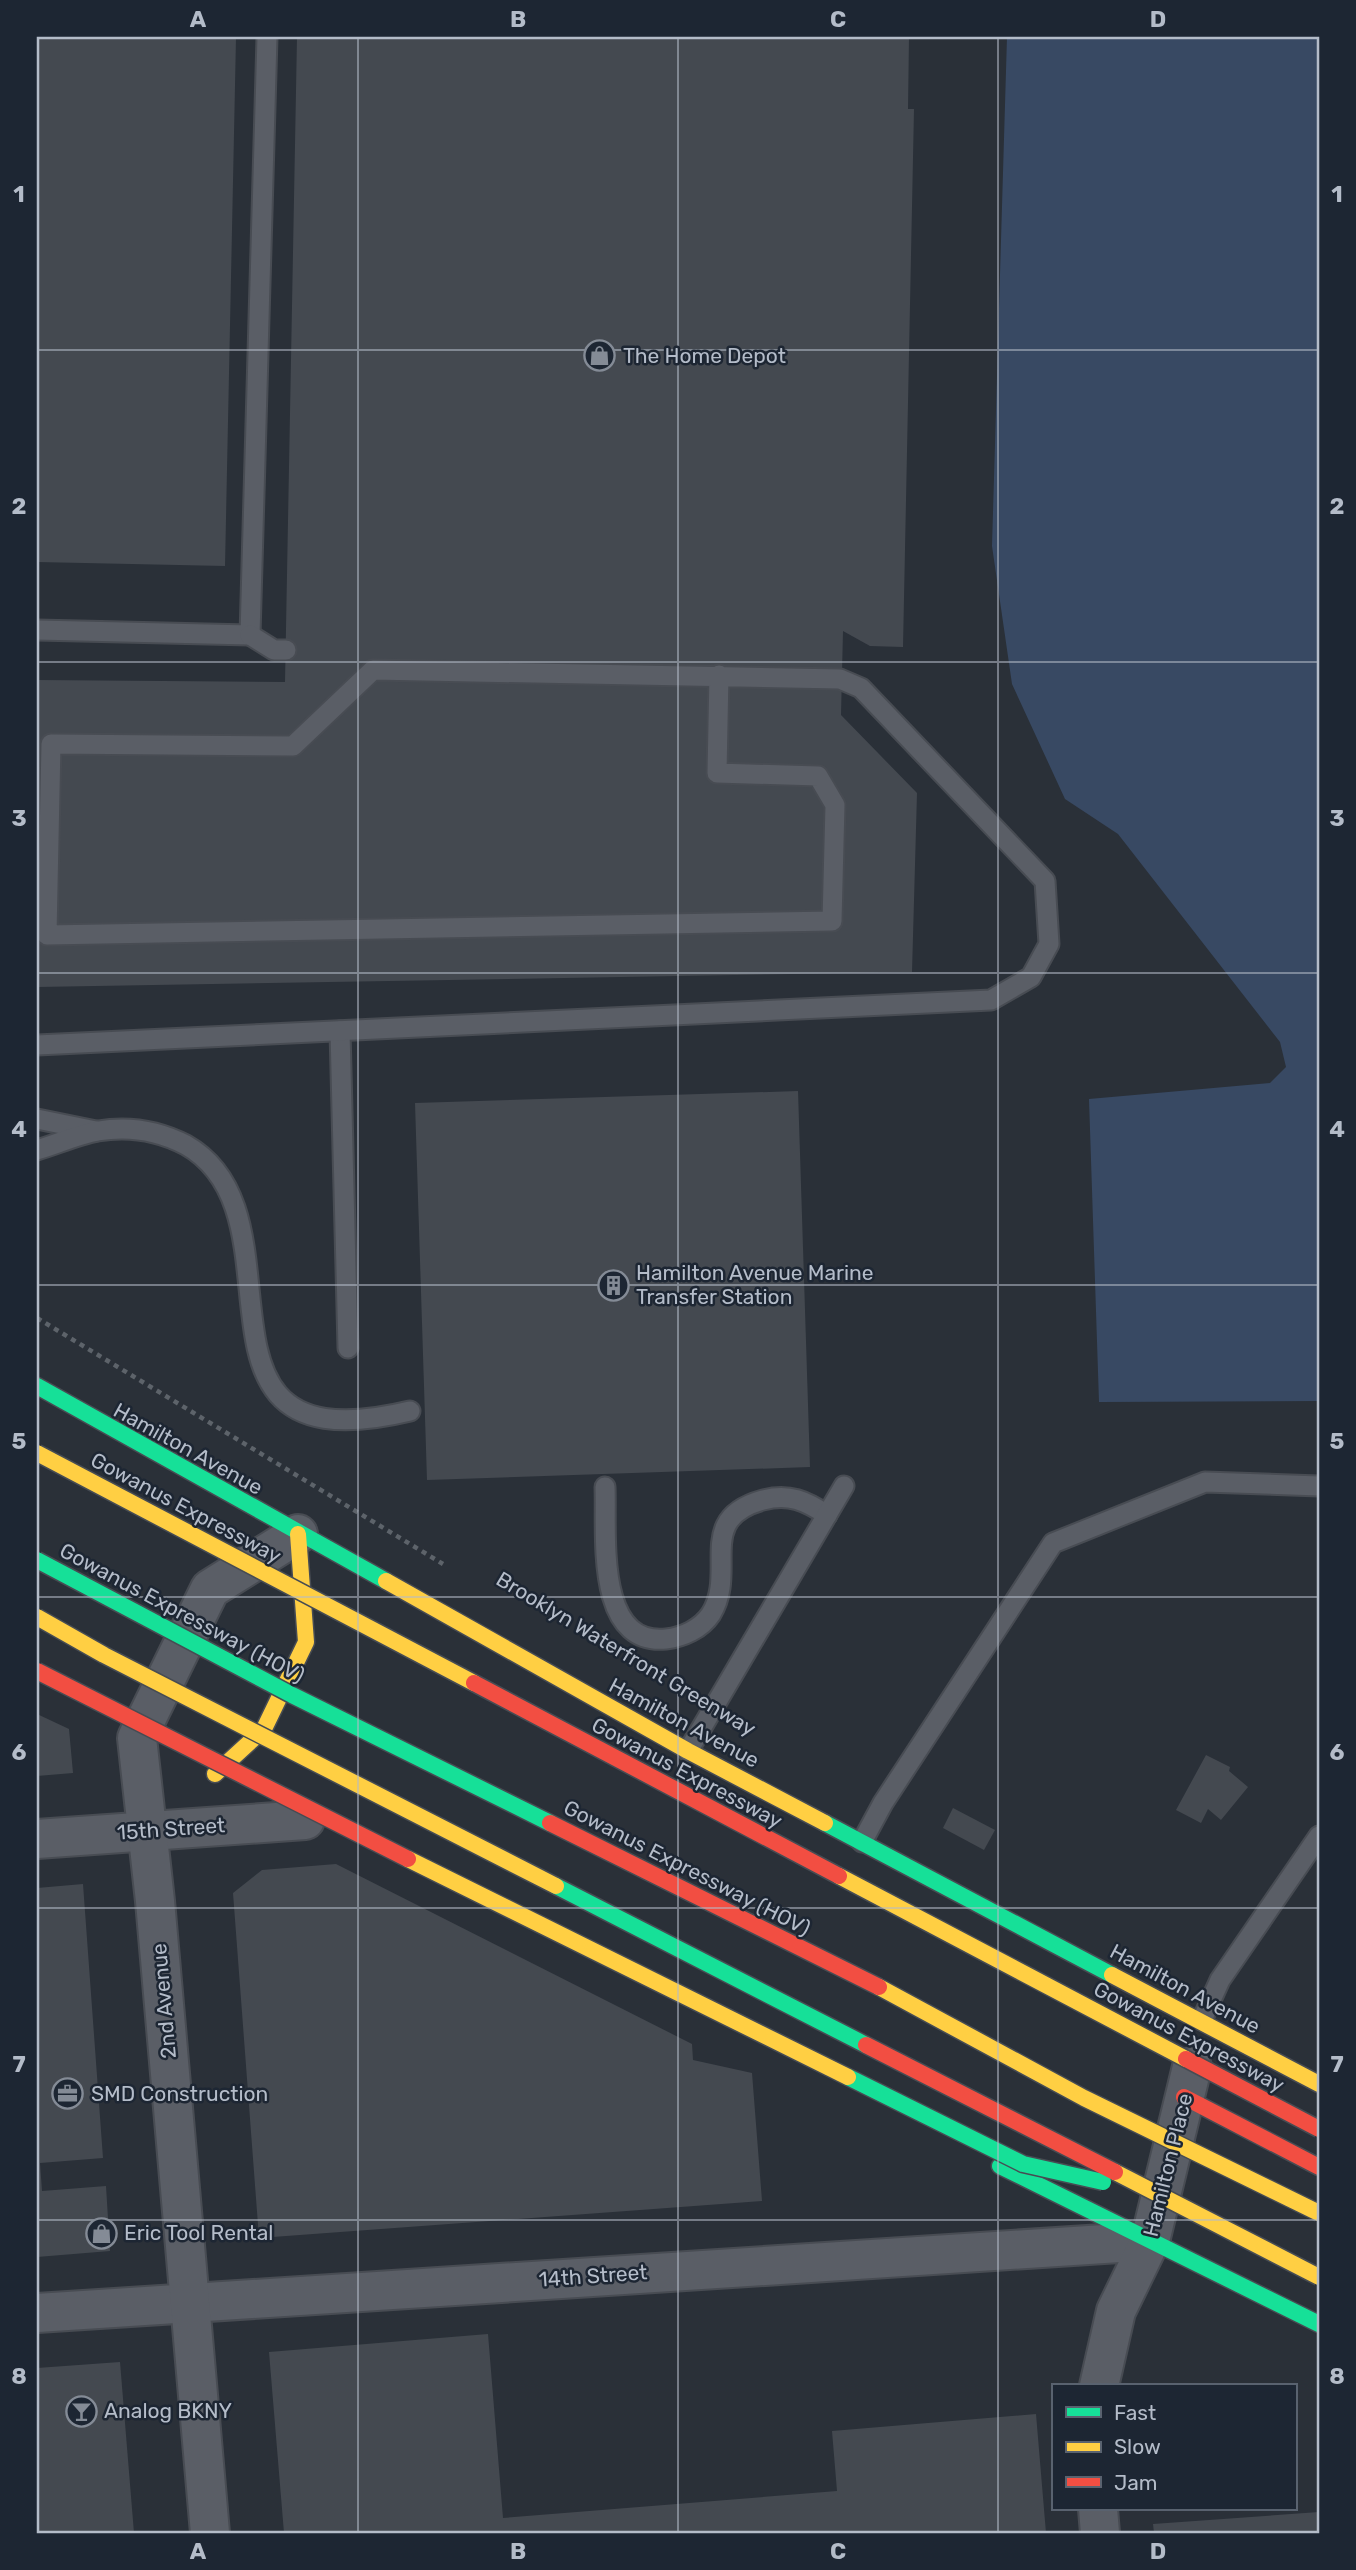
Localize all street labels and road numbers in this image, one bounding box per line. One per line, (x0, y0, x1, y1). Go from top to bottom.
street label: Hamilton Avenue (109, 1397, 267, 1500)
street label: Gowanus Expressway (87, 1447, 286, 1569)
street label: Gowanus Expressway (HOV) (56, 1537, 309, 1688)
street label: Brooklyn Waterfront Greenway (492, 1566, 761, 1741)
street label: Hamilton Avenue (605, 1672, 764, 1773)
street label: Gowanus Expressway (588, 1712, 787, 1834)
street label: Gowanus Expressway (HOV) (560, 1794, 815, 1941)
street label: 15th Street (116, 1812, 226, 1845)
street label: Hamilton Avenue (1106, 1938, 1265, 2039)
street label: 2nd Avenue (146, 1942, 181, 2060)
street label: Gowanus Expressway (1090, 1976, 1289, 2098)
street label: Hamilton Place (1138, 2090, 1197, 2239)
street label: 14th Street (538, 2259, 648, 2292)

